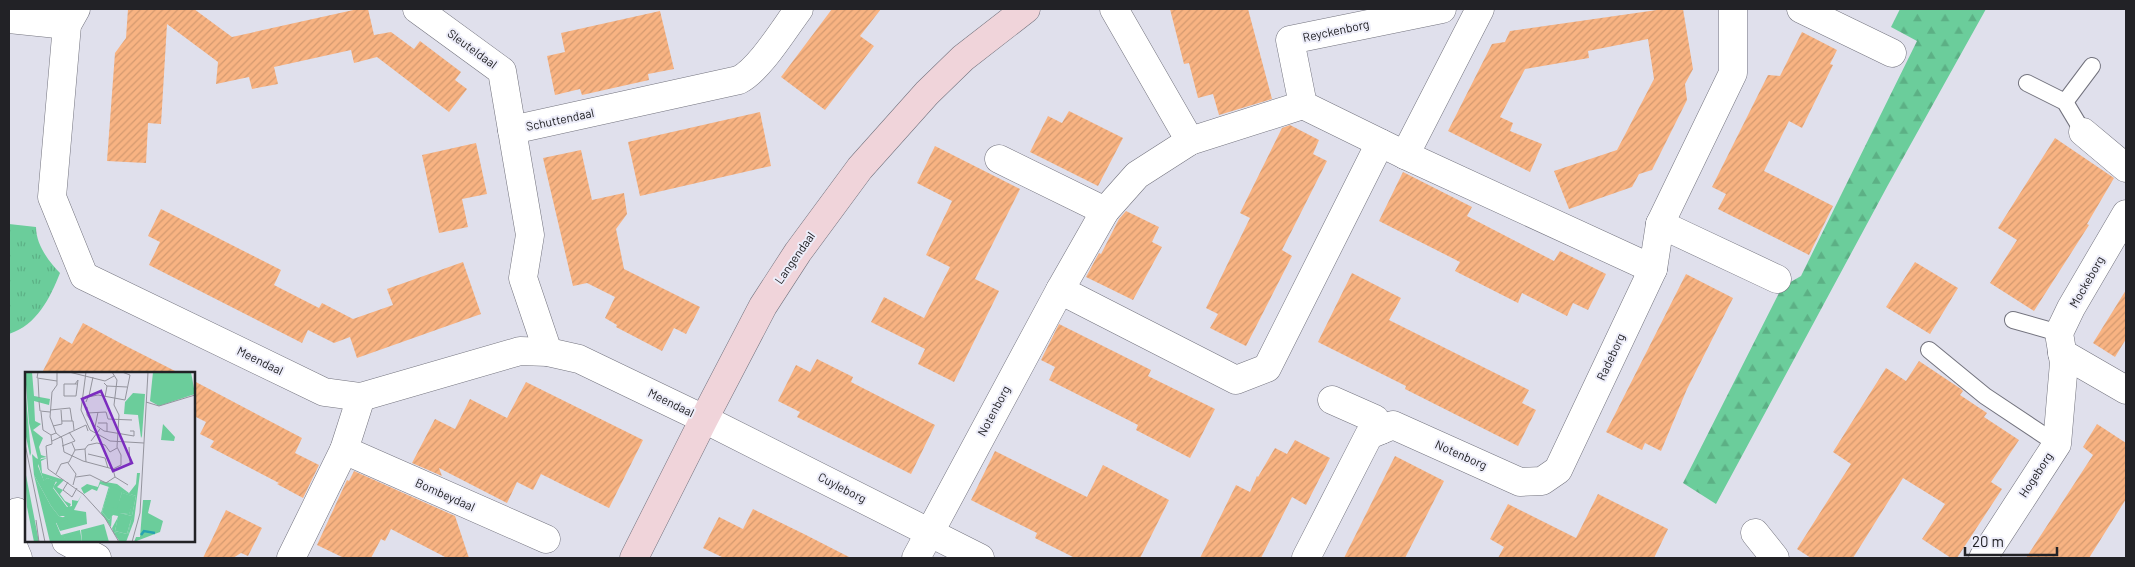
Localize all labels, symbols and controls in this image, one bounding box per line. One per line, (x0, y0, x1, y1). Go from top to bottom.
street label: Reyckenborg (1301, 16, 1370, 44)
street label: Sleuteldaal (445, 26, 500, 71)
street label: Schuttendaal (525, 105, 595, 133)
street label: Langendaal (771, 229, 817, 286)
street label: Mockeborg (2066, 253, 2106, 310)
street label: Radeborg (1593, 331, 1627, 382)
street label: Meendaal (235, 343, 286, 377)
inset map (25, 372, 195, 542)
street label: Notenborg (974, 383, 1012, 438)
street label: Meendaal (646, 385, 697, 419)
street label: Notenborg (1433, 436, 1490, 472)
street label: Hogeborg (2015, 449, 2055, 500)
street label: Cuyleborg (816, 469, 869, 505)
street label: Bombeydaal (414, 475, 477, 513)
scale bar (1965, 524, 2058, 556)
text: 20 m (1972, 532, 2004, 550)

